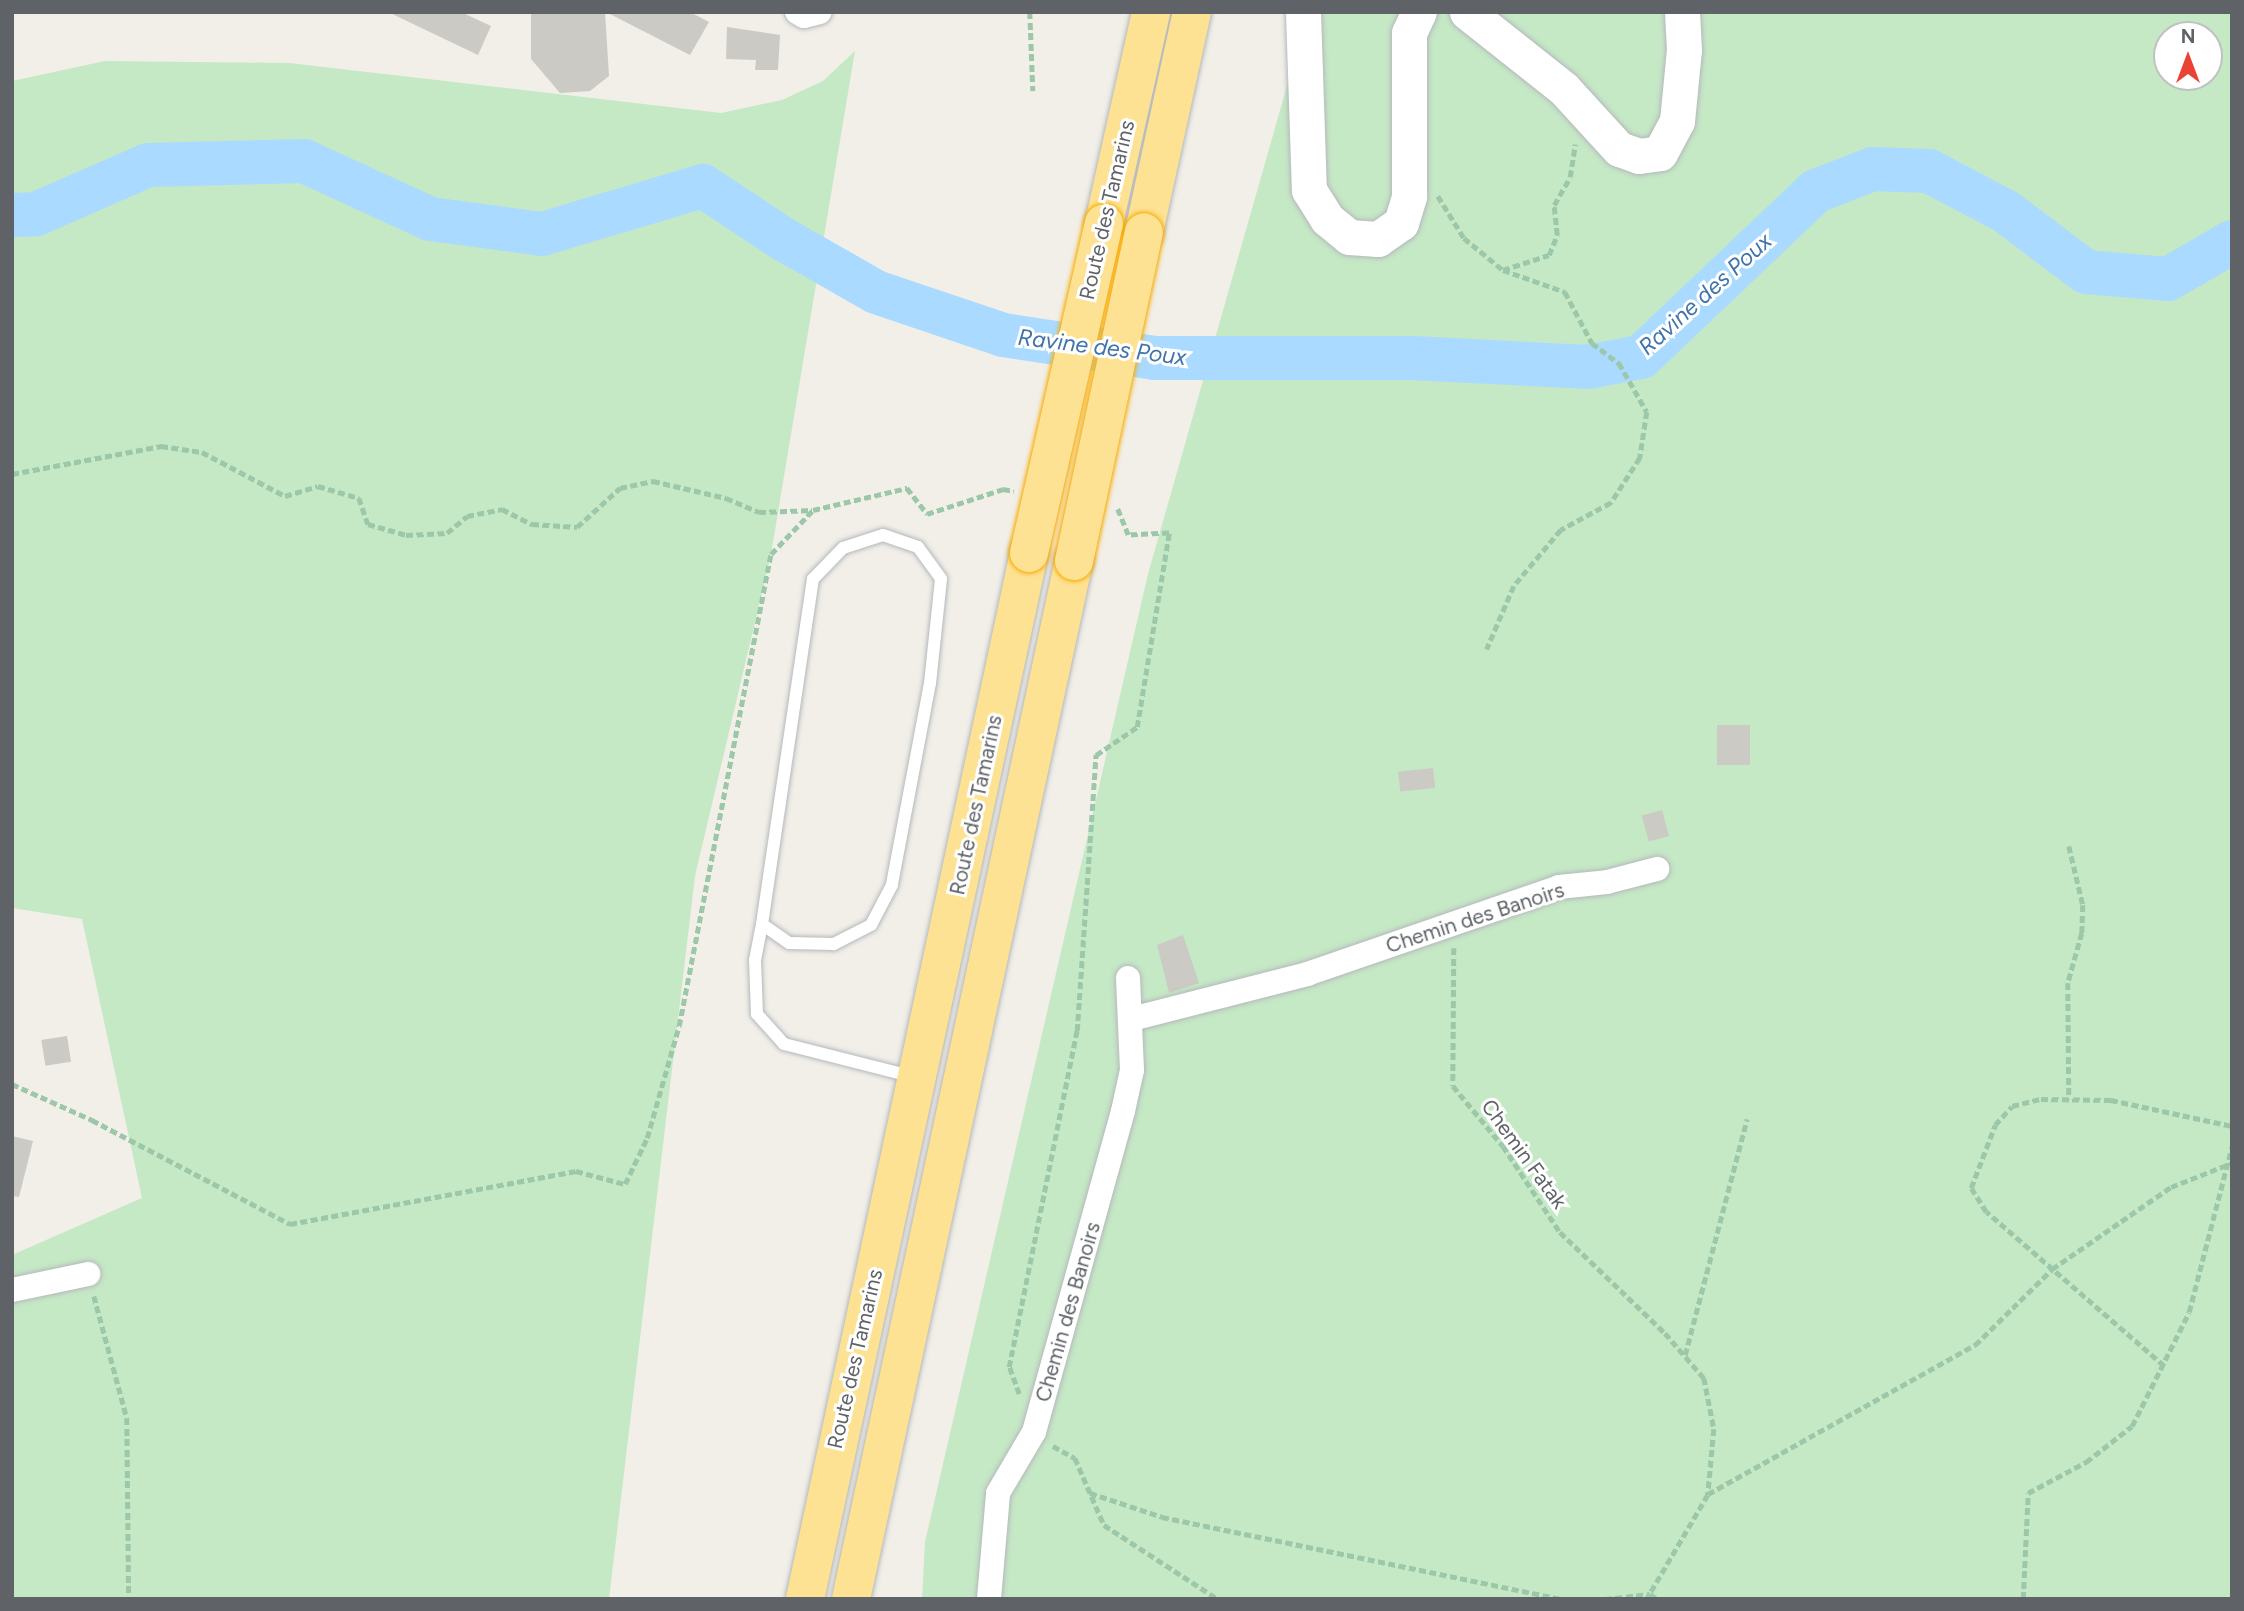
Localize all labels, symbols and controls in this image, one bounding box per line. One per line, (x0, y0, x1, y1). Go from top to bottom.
north arrow (2153, 21, 2223, 91)
text: N (2181, 25, 2195, 48)
street label: Route des Tamarins (1074, 118, 1140, 302)
water label: Ravine des Poux (1633, 227, 1777, 361)
water label: Ravine des Poux (1016, 323, 1188, 371)
street label: Route des Tamarins (945, 713, 1007, 897)
street label: Chemin des Banoirs (1383, 877, 1567, 959)
street label: Chemin Fatak (1476, 1095, 1572, 1213)
street label: Chemin des Banoirs (1030, 1219, 1106, 1405)
street label: Route des Tamarins (822, 1267, 888, 1451)

